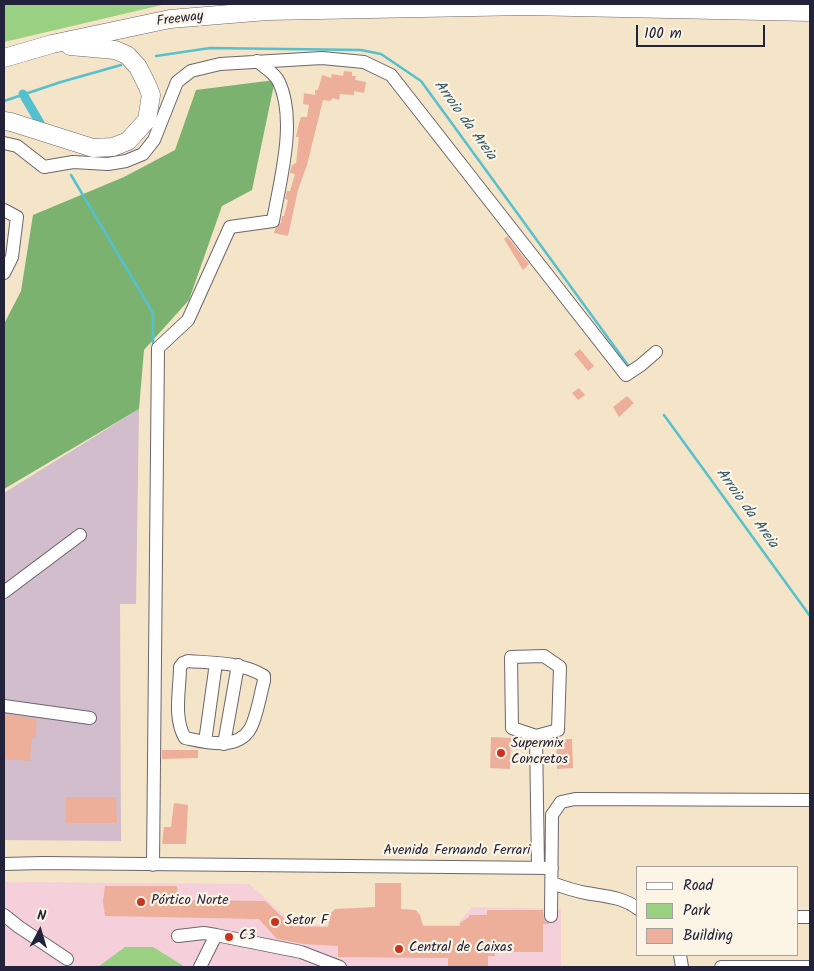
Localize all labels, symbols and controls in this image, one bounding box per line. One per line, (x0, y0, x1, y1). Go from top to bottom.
street label: Freeway (156, 9, 204, 31)
scale bar (639, 15, 768, 47)
text: 100 m (644, 22, 682, 46)
water label: Arroio da Areia (429, 78, 499, 164)
water label: Arroio da Areia (711, 466, 781, 552)
place label: Supermix Concretos (511, 737, 568, 770)
marker: Supermix Concretos (495, 747, 507, 759)
street label: Avenida Fernando Ferrari (384, 844, 530, 860)
legend (636, 866, 799, 956)
text: Road (683, 874, 713, 898)
place label: Pórtico Norte (151, 894, 229, 910)
marker: Pórtico Norte (135, 896, 147, 908)
text: Park (683, 899, 710, 923)
text: N (36, 905, 47, 927)
north arrow (15, 906, 65, 956)
place label: Setor F (285, 914, 328, 930)
marker: Setor F (269, 916, 281, 928)
text: Building (683, 924, 733, 948)
place label: C3 (239, 929, 255, 945)
marker: C3 (223, 931, 235, 943)
place label: Central de Caixas (409, 941, 513, 957)
marker: Central de Caixas (393, 943, 405, 955)

